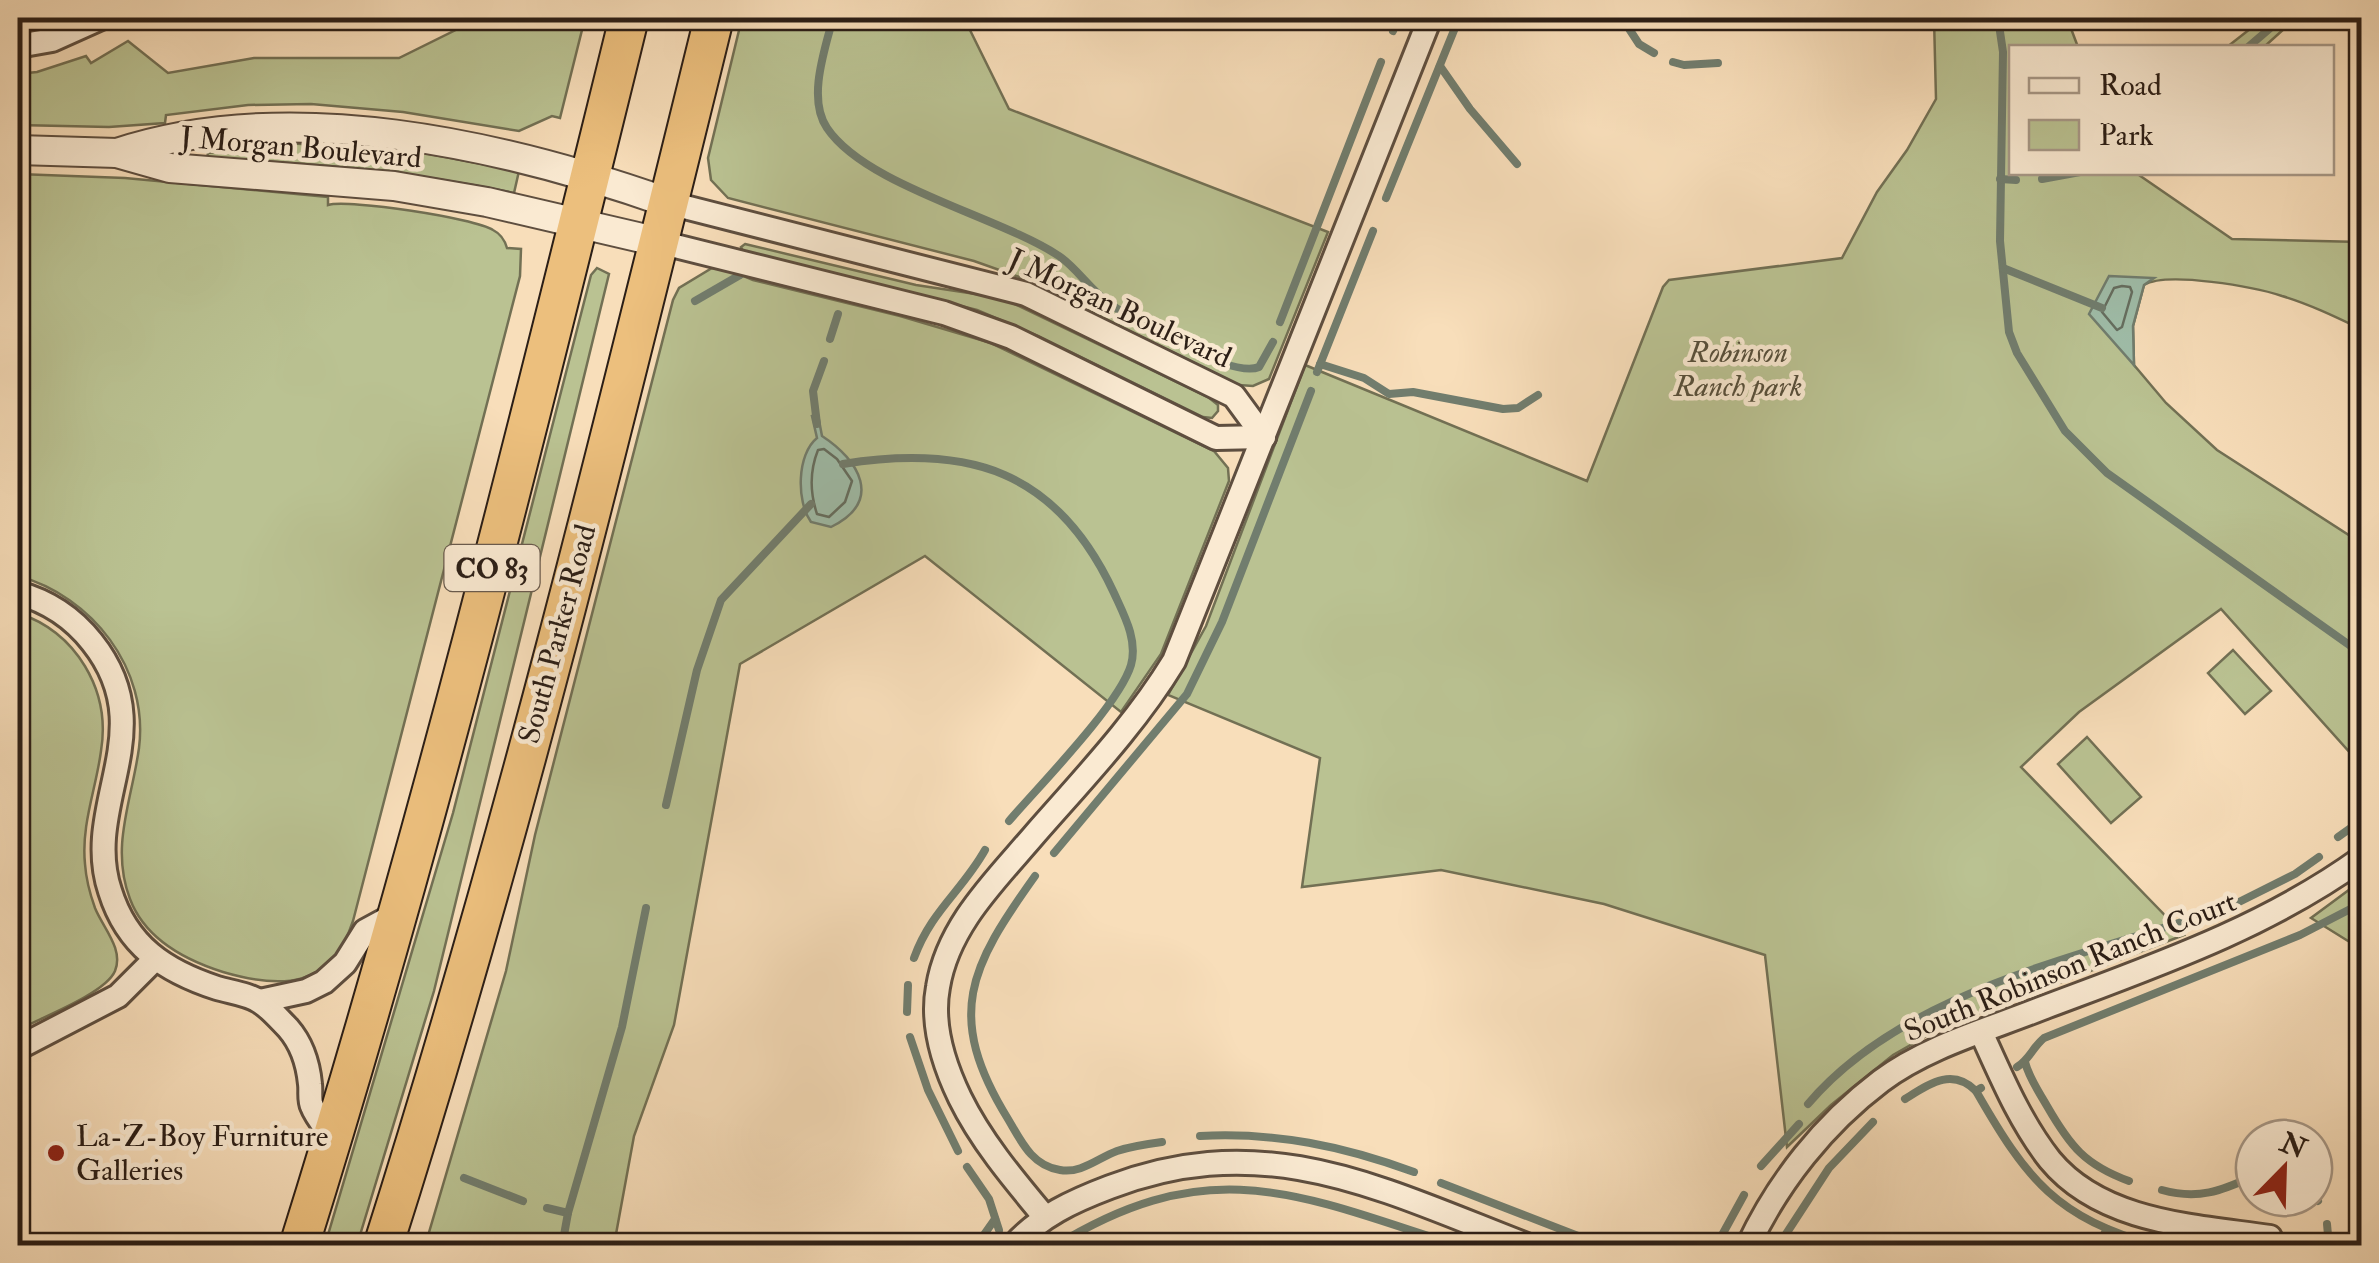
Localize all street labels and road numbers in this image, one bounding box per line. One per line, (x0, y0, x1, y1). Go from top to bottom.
street label: J Morgan Boulevard (178, 118, 423, 176)
street label: J Morgan Boulevard (1001, 240, 1237, 376)
street label: South Parker Road (510, 520, 605, 748)
road number: CO 83 (444, 545, 540, 591)
street label: South Robinson Ranch Court (1899, 883, 2242, 1050)

